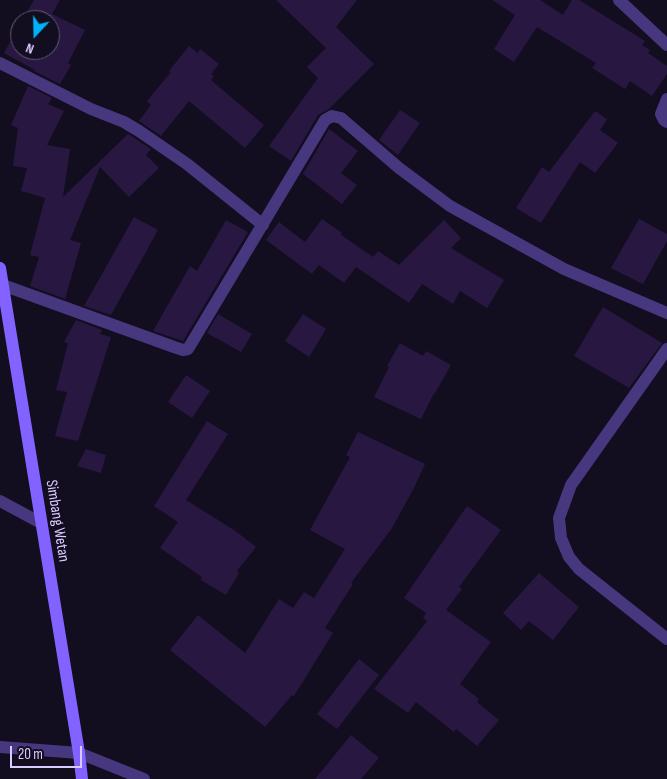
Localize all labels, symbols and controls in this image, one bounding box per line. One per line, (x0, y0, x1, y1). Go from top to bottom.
north arrow (10, 10, 60, 60)
text: N (23, 39, 36, 58)
street label: Simbang Wetan (41, 479, 73, 563)
scale bar (12, 736, 85, 768)
text: 20 m (18, 745, 43, 764)

